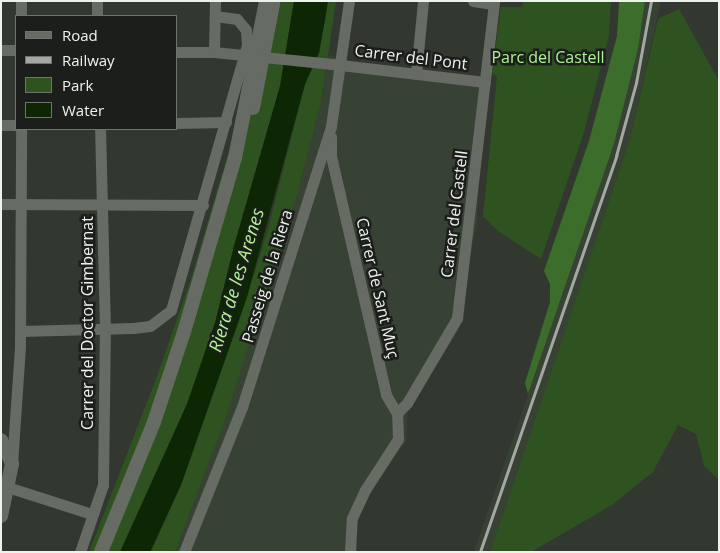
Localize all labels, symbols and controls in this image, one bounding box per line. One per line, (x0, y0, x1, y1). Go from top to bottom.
legend (15, 15, 178, 130)
text: Road (62, 25, 98, 45)
street label: Carrer del Pont (354, 41, 468, 73)
park label: Parc del Castell (491, 47, 605, 67)
text: Railway (62, 50, 115, 70)
text: Park (62, 75, 93, 95)
text: Water (62, 100, 104, 120)
street label: Carrer del Castell (437, 149, 471, 279)
water label: Riera de les Arenes (204, 206, 268, 354)
street label: Passeig de la Riera (238, 207, 296, 345)
street label: Carrer del Doctor Gimbernat (77, 216, 97, 430)
street label: Carrer de Sant Muç (352, 216, 404, 360)

